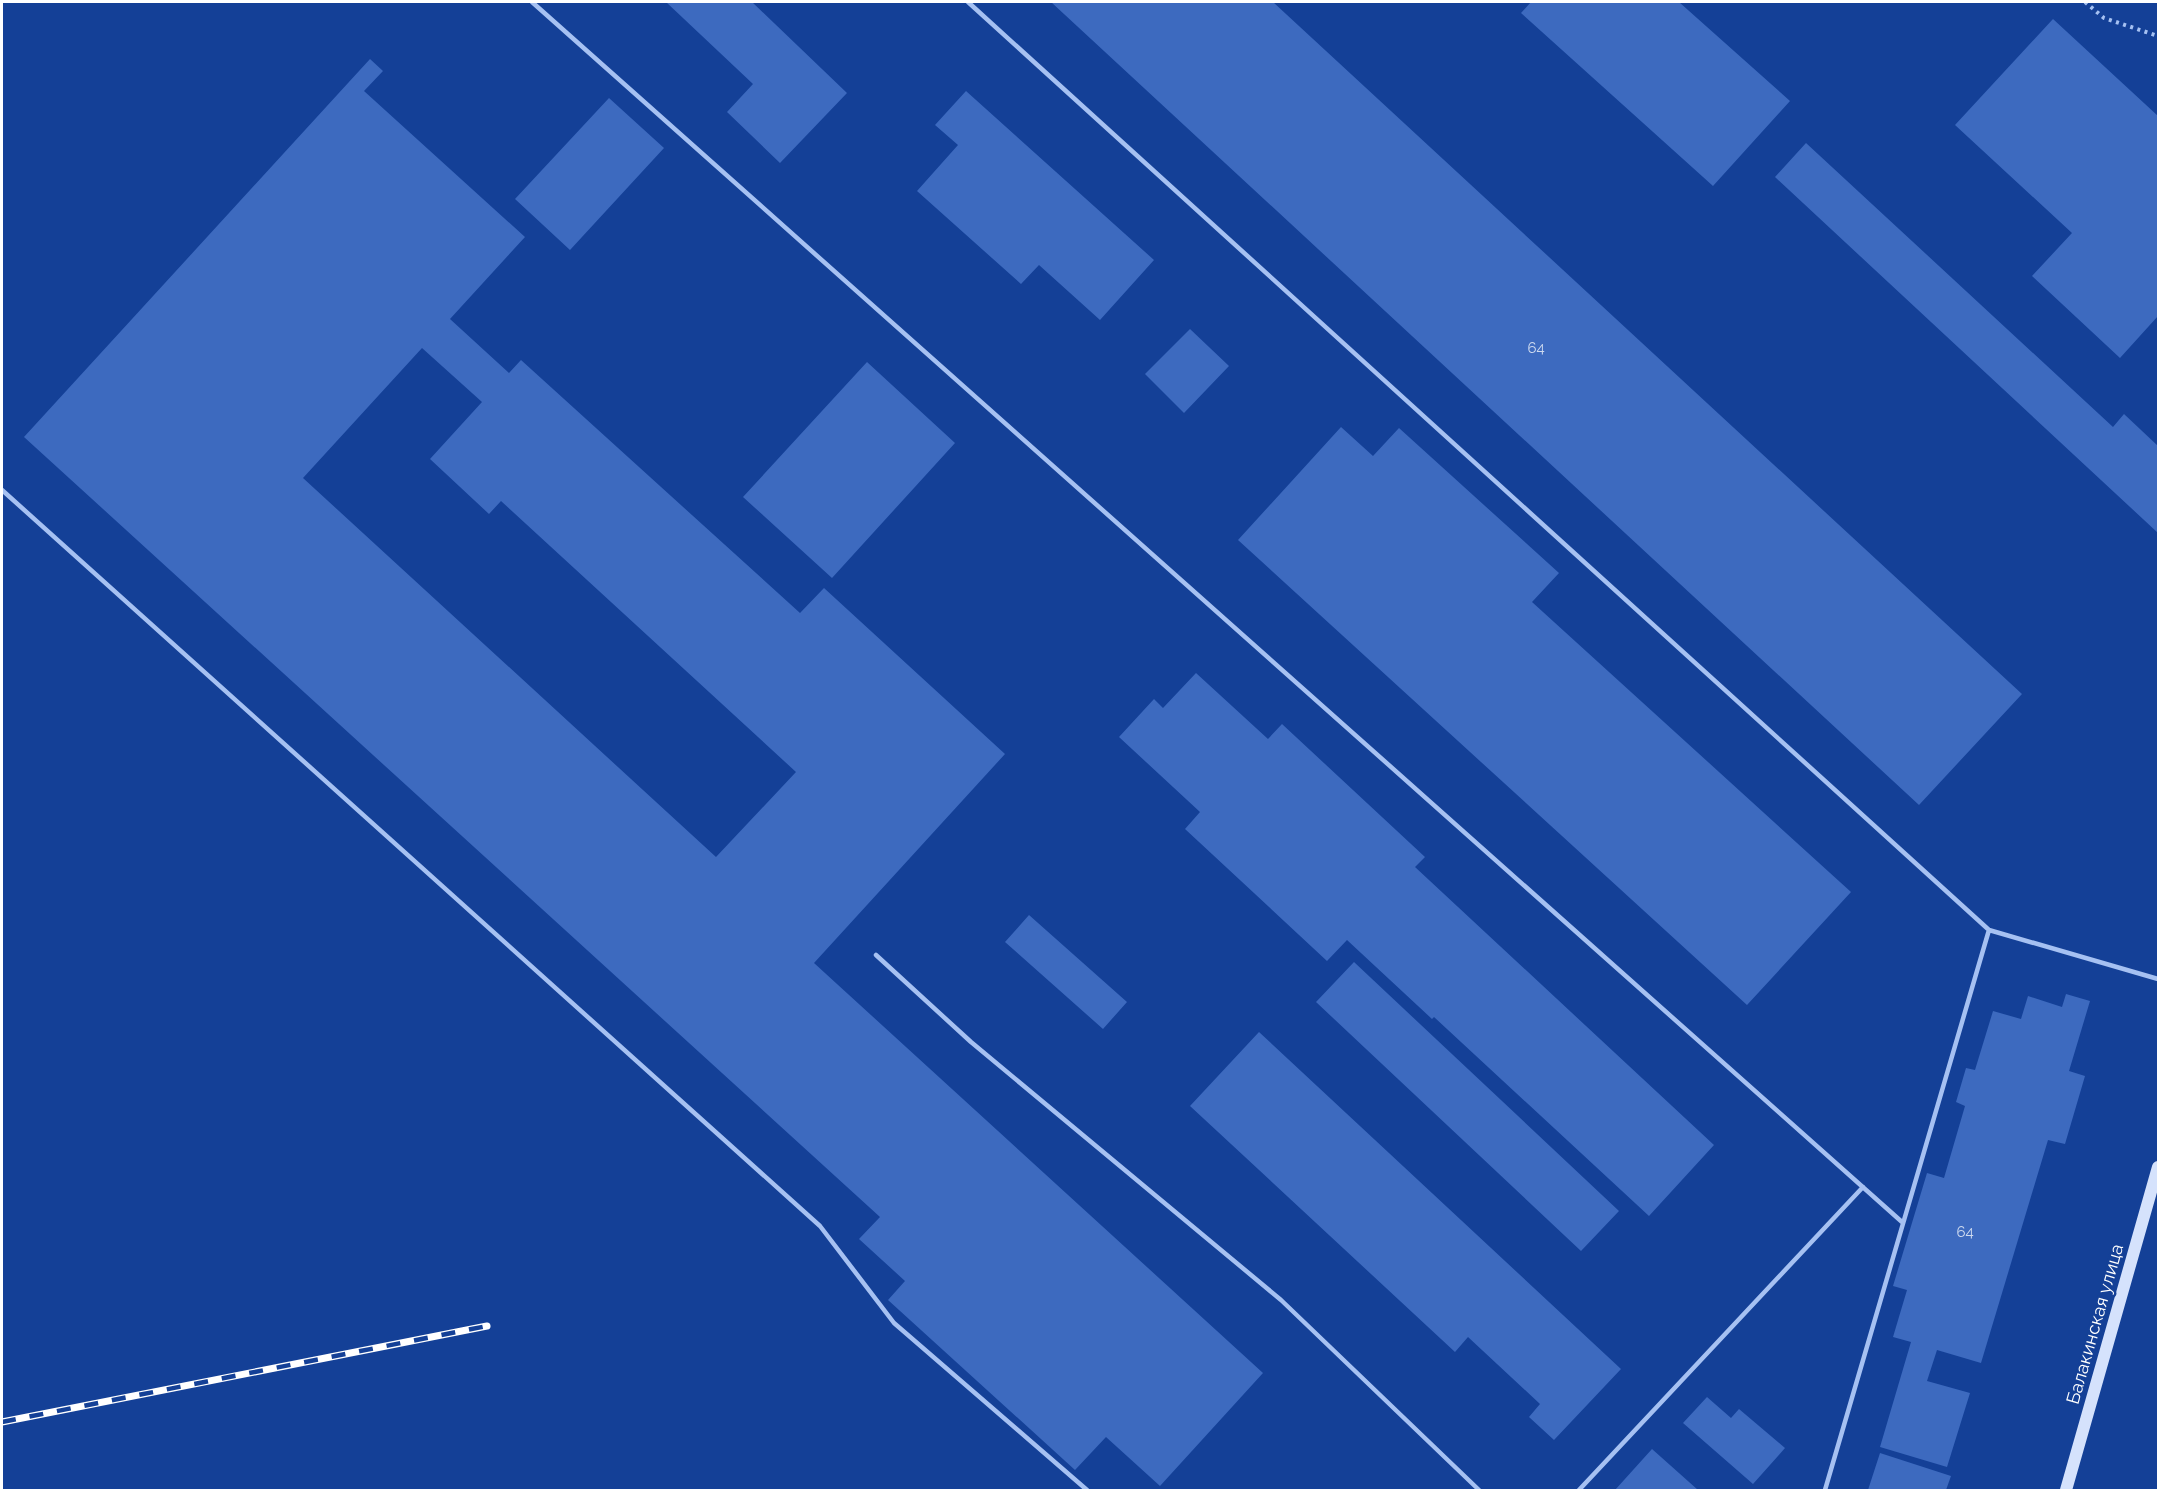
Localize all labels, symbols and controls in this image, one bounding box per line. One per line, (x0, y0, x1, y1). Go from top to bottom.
house number: 64 (1527, 339, 1545, 357)
house number: 64 (1956, 1223, 1974, 1241)
street label: Балакинская улица (2062, 1241, 2127, 1406)

